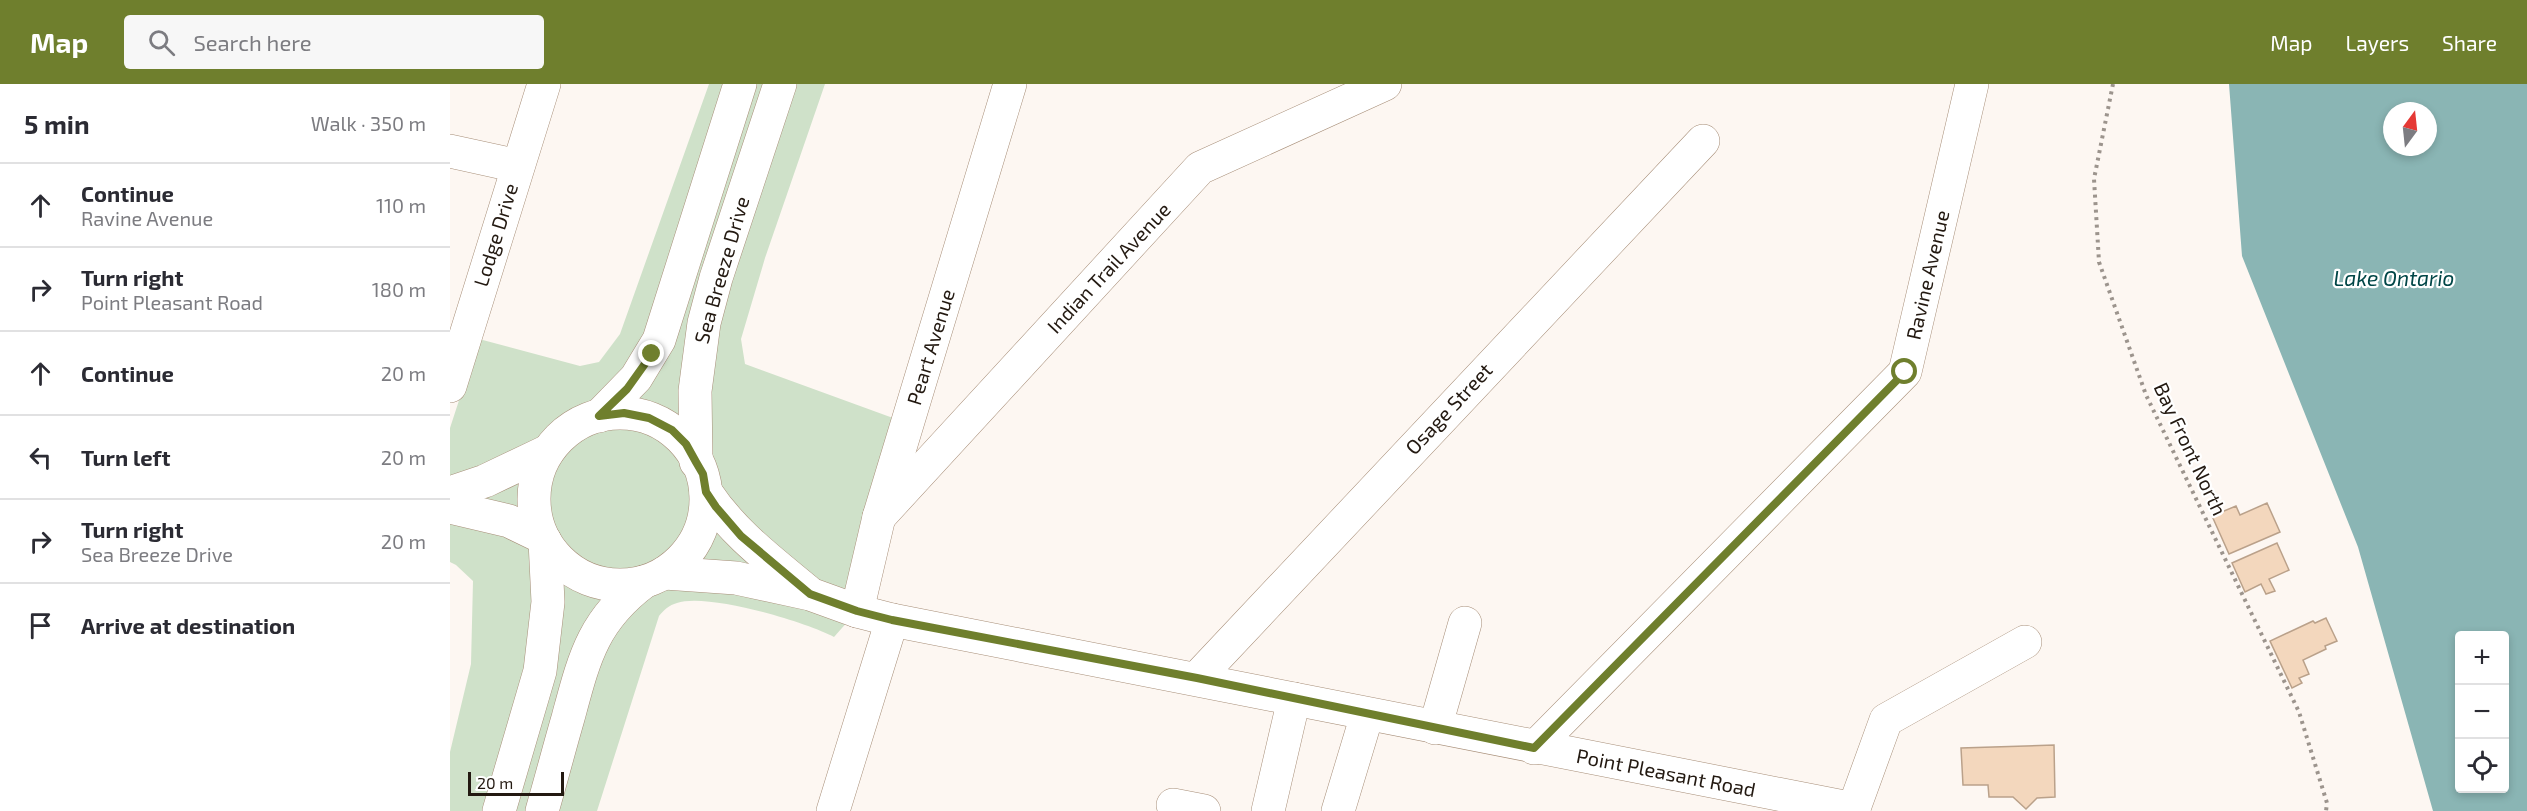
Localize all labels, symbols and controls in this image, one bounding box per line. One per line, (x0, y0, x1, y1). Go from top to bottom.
search box (124, 15, 544, 69)
text: Map (30, 25, 88, 59)
icon: search (145, 26, 178, 59)
text: Search here (193, 29, 312, 55)
text: Map (2270, 30, 2312, 55)
text: Layers (2345, 30, 2409, 55)
text: Share (2442, 30, 2497, 55)
north arrow (2383, 102, 2437, 156)
text: 5 min (24, 108, 90, 139)
text: Walk · 350 m (311, 111, 426, 135)
text: Continue (81, 180, 174, 206)
street label: Lodge Drive (468, 180, 522, 289)
icon: ahead (24, 189, 57, 222)
text: 110 m (376, 193, 426, 217)
street label: Sea Breeze Drive (689, 193, 754, 346)
street label: Indian Trail Avenue (1042, 197, 1175, 338)
text: Ravine Avenue (81, 206, 213, 230)
street label: Ravine Avenue (1900, 208, 1954, 342)
text: Turn right (81, 264, 183, 290)
water label: Lake Ontario (2334, 265, 2454, 290)
icon: right (24, 273, 57, 306)
text: 180 m (372, 277, 426, 301)
street label: Peart Avenue (901, 286, 959, 408)
text: Point Pleasant Road (81, 290, 263, 314)
route end (638, 340, 664, 366)
icon: ahead (24, 357, 57, 390)
street label: Osage Street (1400, 357, 1497, 459)
route start (1891, 358, 1917, 384)
text: Continue (81, 360, 174, 386)
text: 20 m (381, 361, 426, 385)
street label: Bay Front North (2150, 378, 2232, 519)
icon: left (24, 441, 57, 474)
text: Turn left (81, 444, 170, 470)
text: 20 m (381, 445, 426, 469)
text: Turn right (81, 516, 183, 542)
icon: right (24, 525, 57, 558)
text: 20 m (381, 529, 426, 553)
text: Sea Breeze Drive (81, 542, 233, 566)
icon: arrive (24, 609, 57, 642)
text: Arrive at destination (81, 612, 295, 638)
map controls (2455, 631, 2509, 793)
button: + (2455, 631, 2509, 685)
button: − (2455, 685, 2509, 739)
button: locate (2455, 739, 2509, 793)
street label: Point Pleasant Road (1575, 743, 1758, 801)
scale bar (468, 769, 564, 796)
text: 20 m (477, 773, 513, 792)

